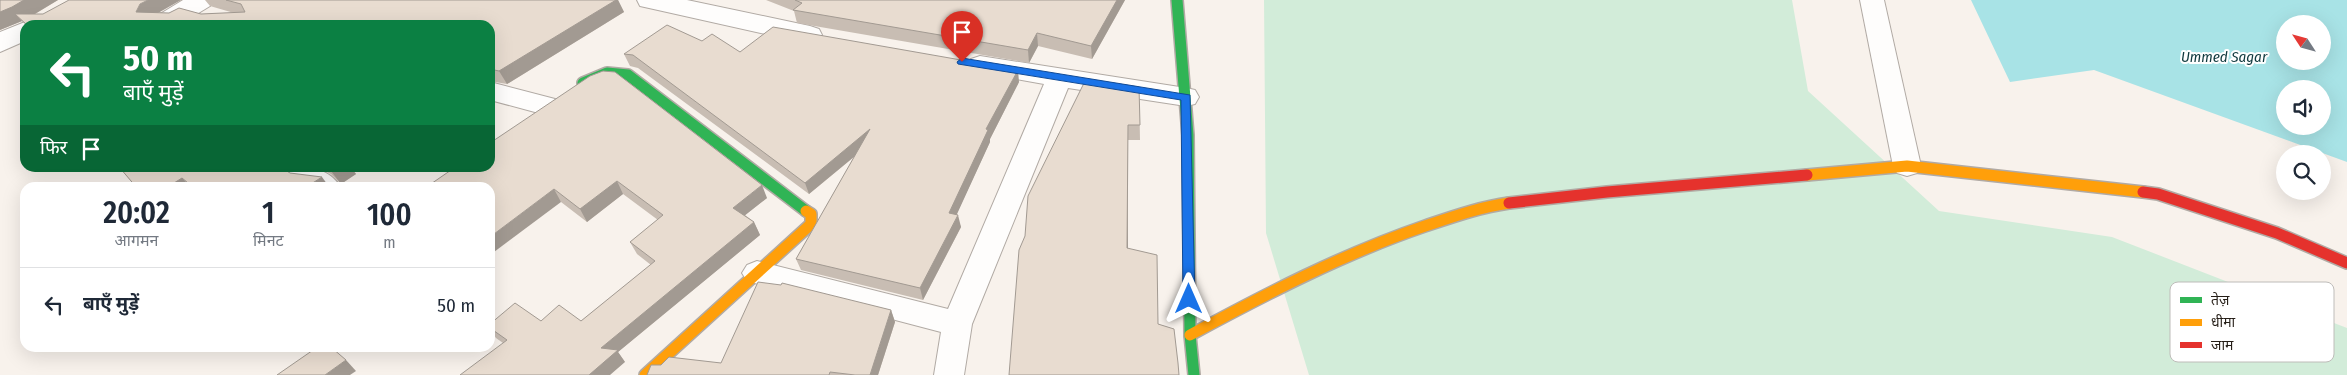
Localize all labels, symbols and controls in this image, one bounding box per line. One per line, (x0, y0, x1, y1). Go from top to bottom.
pin (941, 11, 983, 62)
north arrow (2276, 15, 2331, 70)
map controls (2276, 15, 2331, 200)
icon: arrive (948, 18, 976, 46)
text: 50 m (123, 37, 193, 79)
icon: left (40, 40, 105, 105)
water label: Ummed Sagar (2181, 48, 2268, 66)
text: बाएँ मुड़ें (123, 79, 184, 106)
button: sound (2276, 80, 2331, 135)
icon: arrive (77, 135, 105, 163)
text: फिर (40, 136, 67, 159)
button: search (2276, 145, 2331, 200)
text: 20:02 (103, 195, 170, 231)
text: 1 (262, 195, 275, 231)
text: 100 (367, 197, 412, 233)
text: आगमन (115, 231, 158, 250)
text: मिनट (253, 231, 284, 250)
text: m (383, 233, 395, 252)
position arrow (1162, 272, 1214, 324)
legend (2170, 282, 2334, 362)
icon: left (40, 291, 68, 319)
text: तेज़ (2211, 291, 2230, 309)
text: बाएँ मुड़ें (83, 292, 139, 315)
text: 50 m (437, 294, 475, 317)
text: धीमा (2211, 314, 2236, 331)
text: जाम (2211, 337, 2234, 354)

